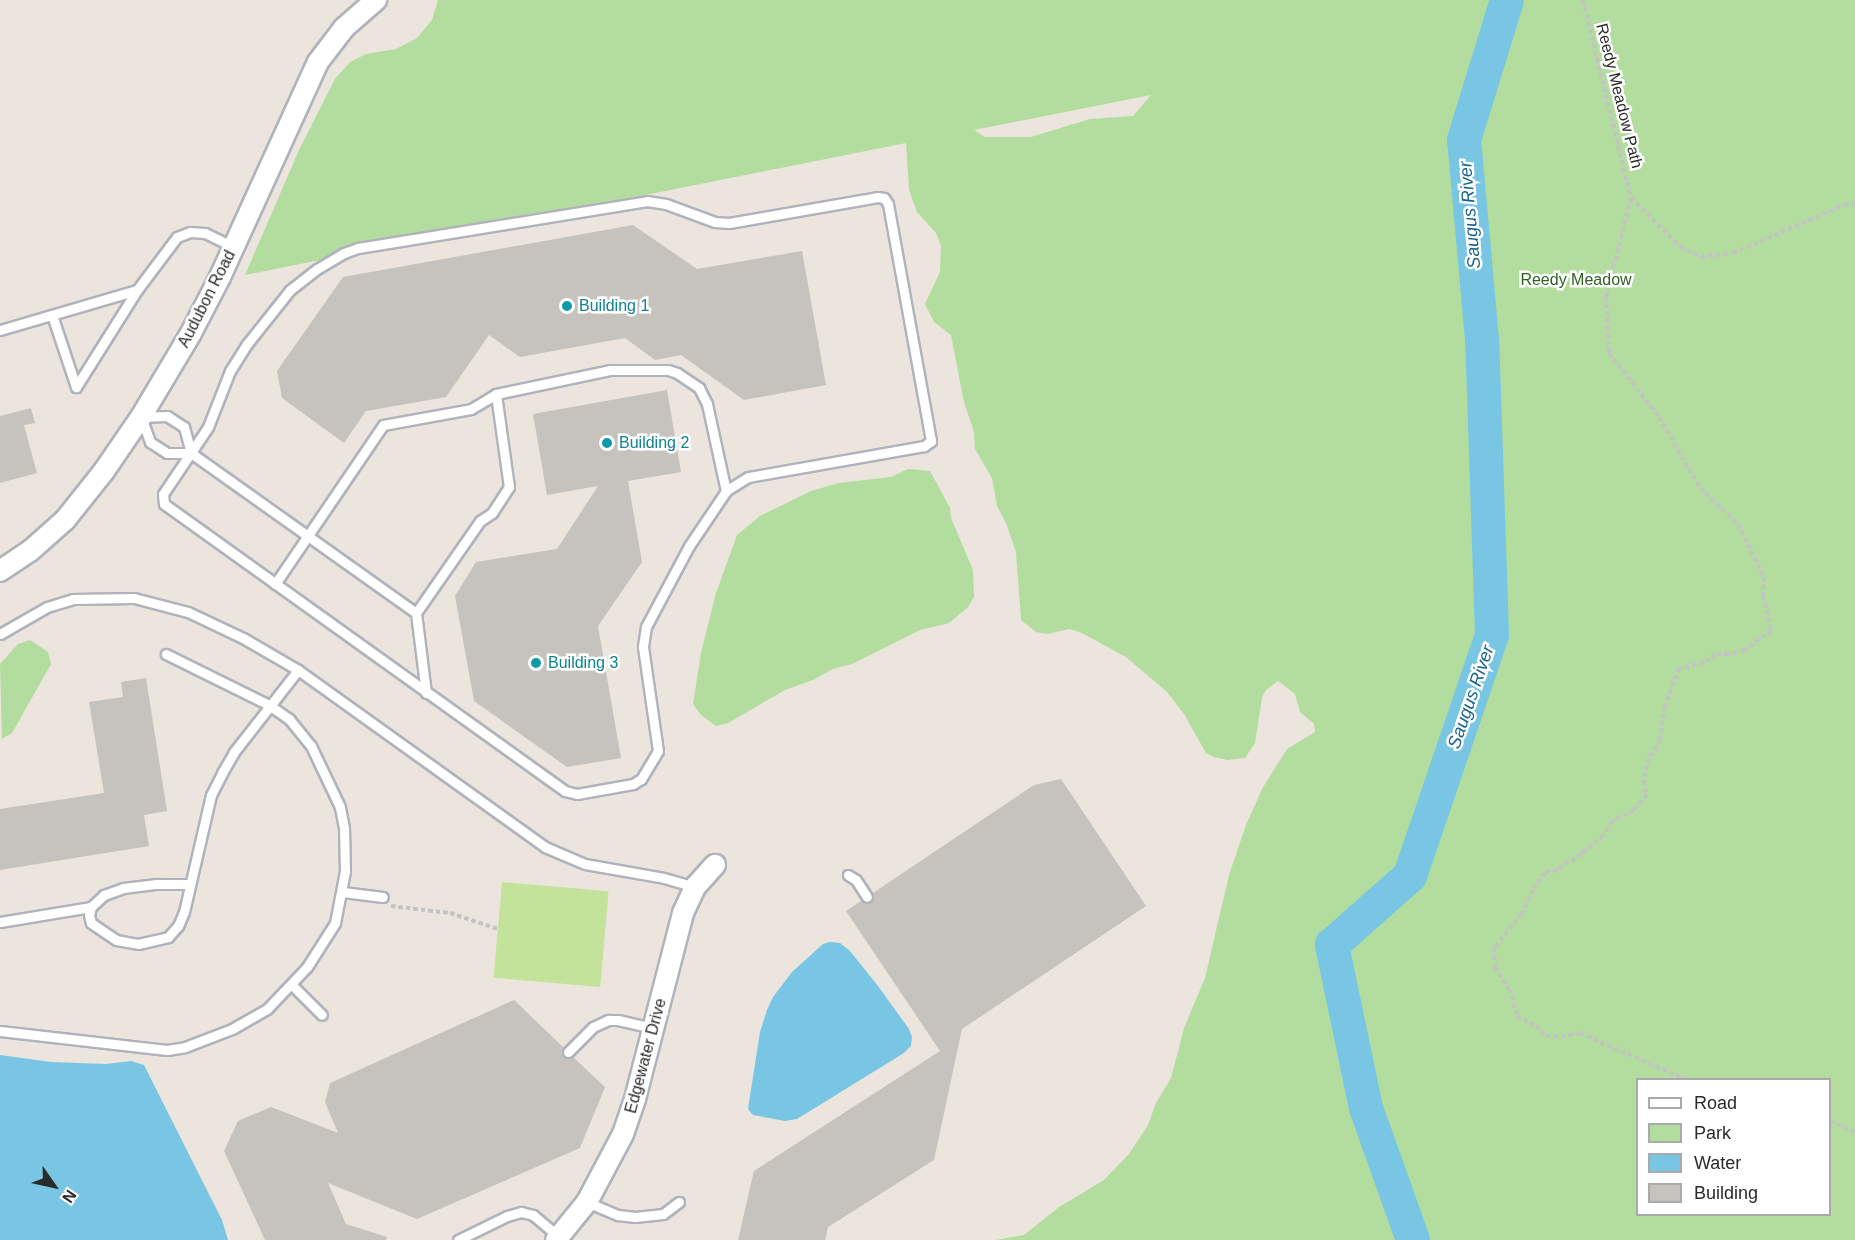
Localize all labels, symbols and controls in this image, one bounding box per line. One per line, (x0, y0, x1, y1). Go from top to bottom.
street label: Reedy Meadow Path (1592, 22, 1646, 170)
water label: Saugus River (1455, 160, 1485, 270)
street label: Audubon Road (174, 247, 240, 351)
park label: Reedy Meadow (1520, 270, 1632, 290)
place label: Building 1 (579, 296, 649, 316)
marker: Building 1 (560, 299, 574, 313)
place label: Building 2 (619, 433, 689, 453)
marker: Building 2 (600, 436, 614, 450)
water label: Saugus River (1443, 642, 1499, 752)
place label: Building 3 (548, 653, 618, 673)
marker: Building 3 (529, 656, 543, 670)
street label: Edgewater Drive (621, 996, 671, 1116)
legend (1636, 1078, 1831, 1216)
text: Road (1694, 1093, 1737, 1113)
text: Park (1694, 1123, 1731, 1143)
text: Water (1694, 1153, 1741, 1173)
north arrow (24, 1156, 84, 1216)
text: Building (1694, 1183, 1758, 1203)
text: N (59, 1187, 80, 1206)

